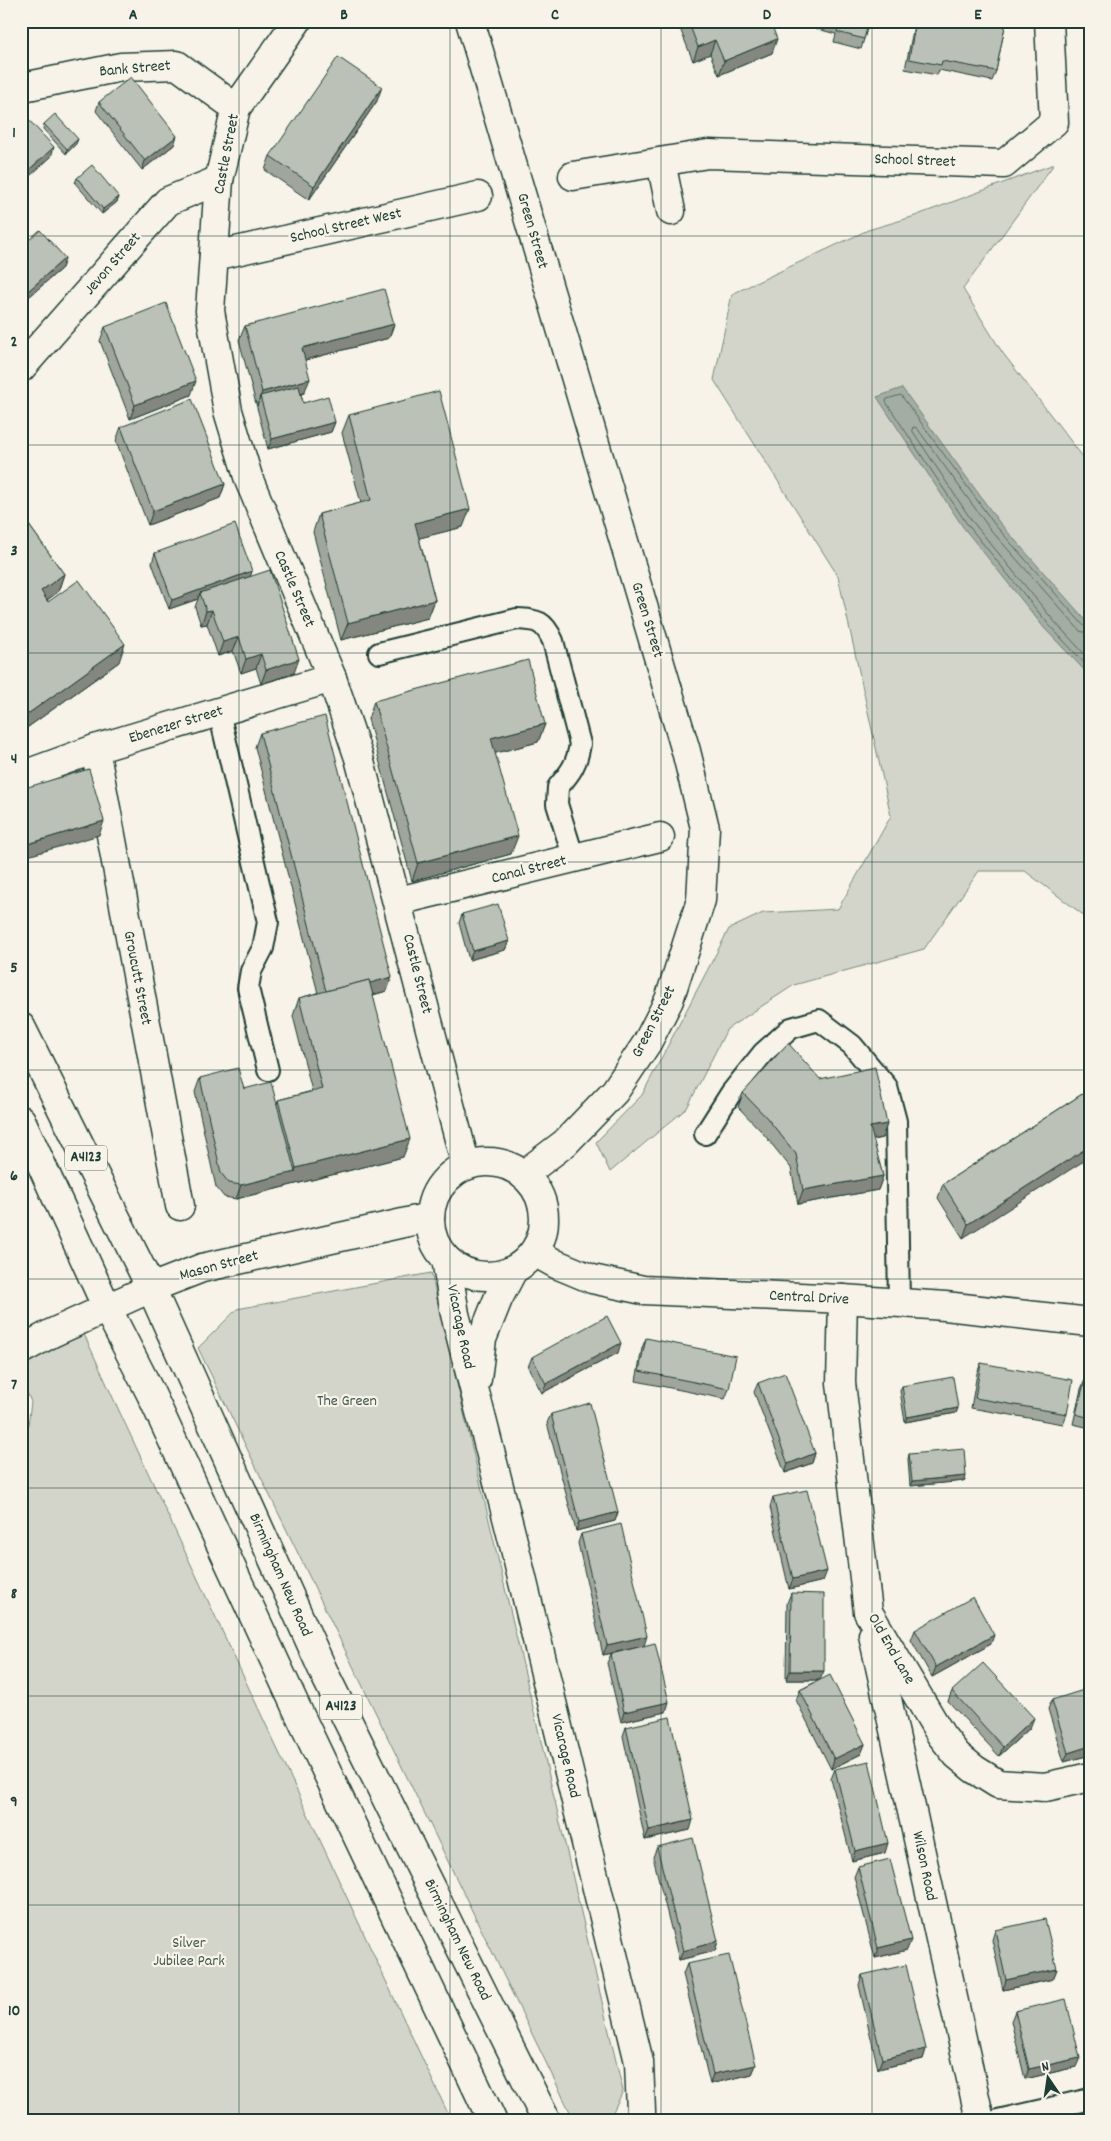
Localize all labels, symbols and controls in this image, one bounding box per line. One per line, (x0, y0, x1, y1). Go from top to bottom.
text: A (129, 4, 138, 27)
text: B (340, 4, 348, 27)
text: C (551, 4, 559, 27)
text: D (763, 4, 772, 27)
text: E (974, 4, 982, 27)
street label: Bank Street (98, 54, 172, 84)
street label: Castle Street (208, 112, 246, 196)
text: 1 (12, 122, 16, 145)
street label: School Street (874, 148, 956, 174)
street label: Green Street (510, 190, 554, 272)
street label: School Street West (288, 202, 404, 250)
street label: Jevon Street (79, 227, 147, 300)
text: 2 (11, 331, 18, 354)
text: 3 (10, 540, 18, 563)
street label: Castle Street (268, 547, 321, 631)
street label: Green Street (625, 579, 669, 661)
street label: Ebenezer Street (126, 700, 226, 750)
text: 4 (11, 748, 17, 771)
street label: Canal Street (489, 850, 569, 890)
street label: Groucutt Street (117, 929, 157, 1027)
street label: Castle Street (396, 932, 438, 1016)
text: 5 (10, 957, 18, 980)
street label: Green Street (626, 982, 682, 1062)
road number: A4123 (65, 1146, 107, 1170)
text: 6 (10, 1165, 18, 1188)
street label: Mason Street (177, 1244, 261, 1288)
street label: Vicarage Road (440, 1283, 480, 1371)
street label: Central Drive (768, 1284, 850, 1312)
text: 7 (11, 1374, 17, 1397)
park label: The Green (317, 1390, 377, 1413)
street label: Birmingham New Road (242, 1510, 318, 1640)
text: 8 (11, 1583, 18, 1606)
street label: Old End Lane (861, 1609, 921, 1689)
road number: A4123 (320, 1694, 362, 1720)
street label: Vicarage Road (544, 1712, 586, 1800)
text: 9 (10, 1791, 18, 1814)
street label: Wilson Road (905, 1829, 943, 1903)
street label: Birmingham New Road (417, 1875, 497, 2005)
park label: Silver Jubilee Park (153, 1932, 225, 1973)
text: 10 (8, 2000, 20, 2023)
north arrow (1024, 2054, 1074, 2104)
text: N (1040, 2057, 1051, 2078)

